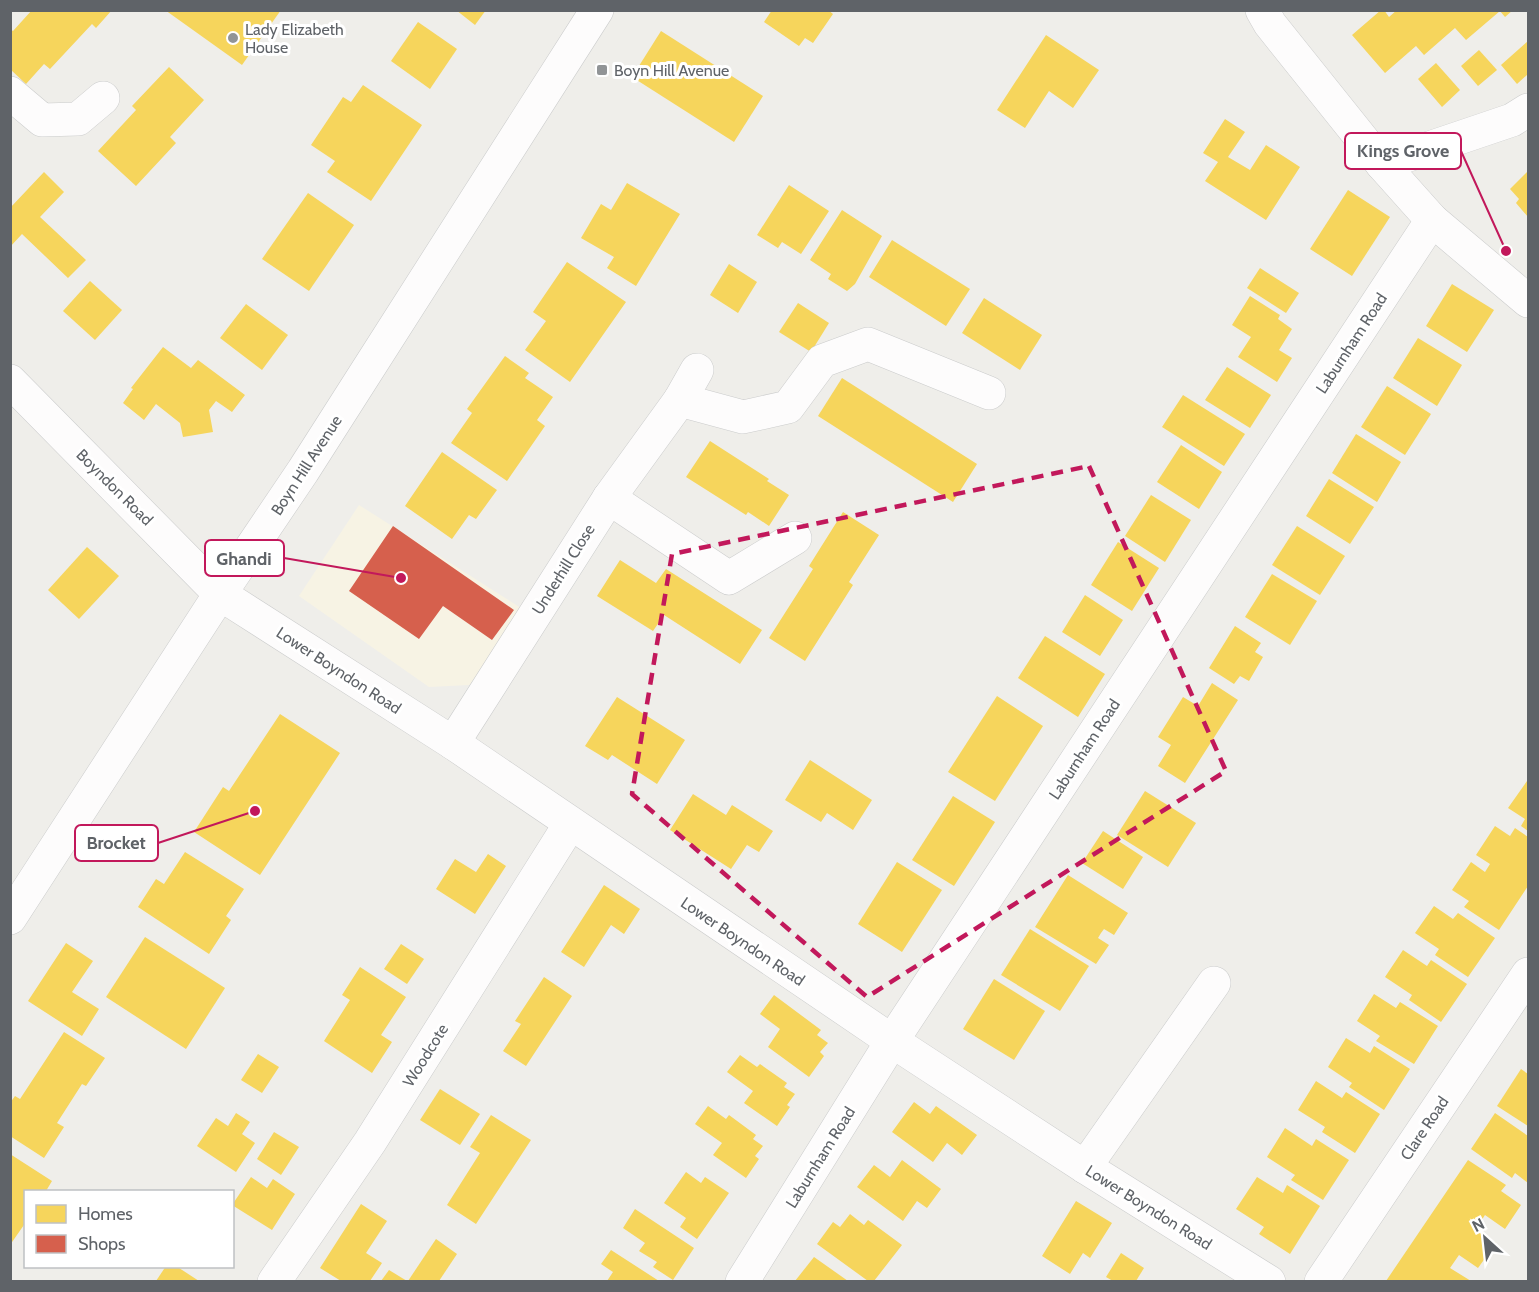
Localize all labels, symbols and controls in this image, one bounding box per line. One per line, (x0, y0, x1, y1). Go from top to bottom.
place label: Lady Elizabeth House (245, 20, 344, 57)
marker: Lady Elizabeth House (226, 31, 240, 45)
place label: Boyn Hill Avenue (614, 61, 729, 80)
marker: Boyn Hill Avenue (595, 63, 609, 77)
callout: Kings Grove (1345, 133, 1461, 169)
text: Kings Grove (1357, 140, 1449, 162)
street label: Laburnham Road (1312, 290, 1391, 397)
street label: Boyn Hill Avenue (267, 412, 346, 519)
street label: Boyndon Road (73, 445, 157, 529)
street label: Underhill Close (528, 521, 599, 618)
callout: Ghandi (205, 540, 284, 576)
text: Ghandi (216, 548, 272, 570)
street label: Lower Boyndon Road (273, 623, 405, 718)
street label: Laburnham Road (1045, 696, 1124, 803)
callout: Brocket (75, 825, 158, 861)
text: Brocket (86, 832, 146, 854)
street label: Lower Boyndon Road (677, 893, 808, 990)
street label: Woodcote (399, 1020, 452, 1090)
street label: Clare Road (1396, 1093, 1453, 1164)
street label: Laburnham Road (782, 1103, 859, 1211)
street label: Lower Boyndon Road (1082, 1161, 1215, 1254)
legend (24, 1190, 234, 1268)
text: Homes (78, 1203, 133, 1225)
north arrow (1455, 1208, 1515, 1268)
text: N (1469, 1214, 1488, 1236)
text: Shops (78, 1233, 126, 1255)

